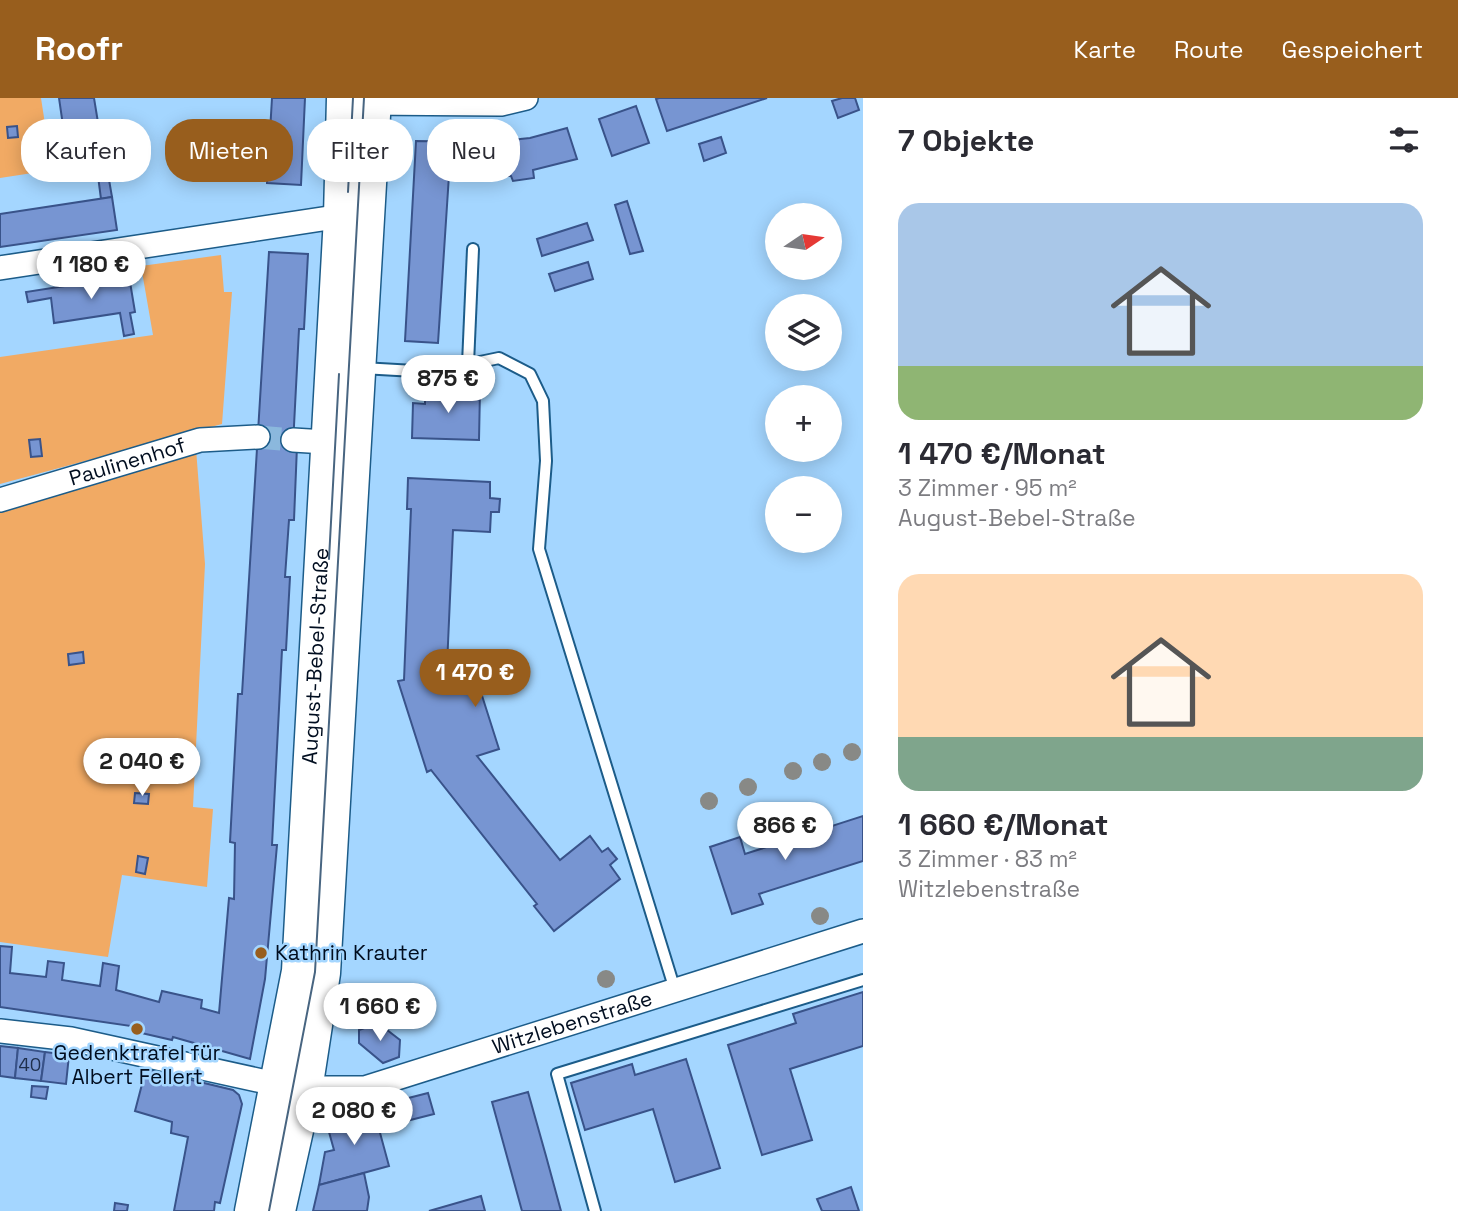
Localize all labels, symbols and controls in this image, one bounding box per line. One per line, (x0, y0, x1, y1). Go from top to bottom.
text: Roofr (35, 28, 123, 70)
text: Karte (1074, 34, 1136, 65)
text: Route (1174, 34, 1243, 65)
text: Gespeichert (1281, 34, 1423, 65)
chip: Kaufen (21, 119, 151, 182)
chip: Mieten (165, 119, 293, 182)
chip: Filter (307, 119, 413, 182)
chip: Neu (427, 119, 520, 182)
text: 7 Objekte (898, 121, 1034, 160)
icon: filters (1385, 121, 1423, 159)
north arrow (765, 203, 842, 280)
map controls (765, 203, 842, 553)
pin: 1 180 € (26, 242, 156, 301)
icon: home (1098, 248, 1224, 374)
text: 1 180 € (53, 249, 129, 279)
button: layers (765, 294, 842, 371)
pin: 875 € (399, 356, 497, 415)
text: 875 € (417, 363, 479, 393)
button: + (765, 385, 842, 462)
street label: Paulinenhof (66, 431, 189, 492)
text: 1 470 €/Monat (898, 434, 1106, 473)
text: 3 Zimmer · 95 m² (898, 473, 1077, 503)
button: − (765, 476, 842, 553)
text: August-Bebel-Straße (898, 503, 1136, 533)
street label: August-Bebel-Straße (296, 547, 335, 765)
icon: home (1098, 619, 1224, 745)
pin: 1 470 € (410, 650, 540, 709)
text: 1 470 € (436, 657, 514, 687)
pin: 2 040 € (77, 738, 207, 798)
text: 2 040 € (99, 746, 185, 776)
pin: 866 € (736, 802, 834, 862)
text: 1 660 €/Monat (898, 805, 1109, 844)
text: 866 € (753, 810, 817, 840)
text: 3 Zimmer · 83 m² (898, 844, 1077, 874)
text: Witzlebenstraße (898, 874, 1080, 904)
place label: Kathrin Krauter (275, 939, 428, 966)
marker: Kathrin Krauter (253, 945, 269, 961)
pin: 1 660 € (315, 984, 445, 1043)
street label: Witzlebenstraße (489, 984, 655, 1060)
text: 1 660 € (339, 991, 421, 1021)
marker: Gedenktrafel für Albert Fellert (129, 1021, 145, 1037)
place label: Gedenktrafel für Albert Fellert (54, 1039, 221, 1090)
house number: 40 (19, 1053, 41, 1076)
pin: 2 080 € (289, 1088, 419, 1147)
text: 2 080 € (312, 1095, 396, 1125)

